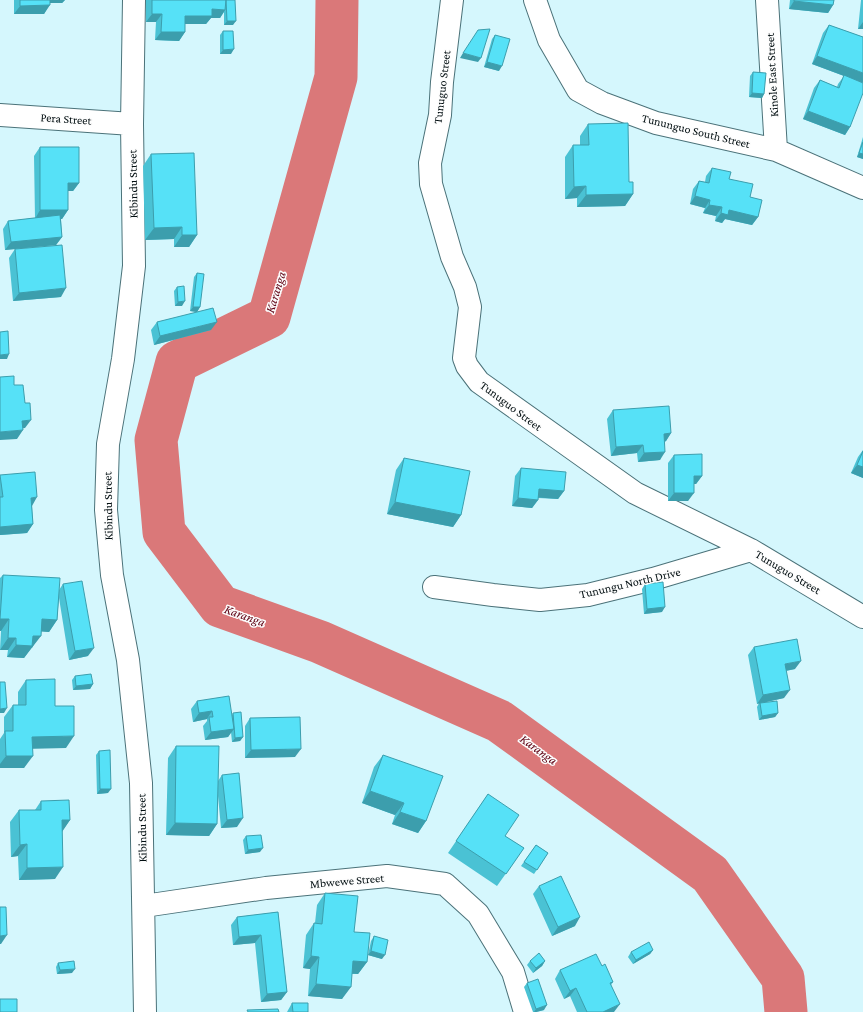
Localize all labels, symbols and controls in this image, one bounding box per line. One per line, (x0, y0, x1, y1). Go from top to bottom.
street label: Kinole East Street (763, 32, 781, 117)
street label: Tunuguo Street (431, 48, 454, 125)
street label: Pera Street (40, 110, 93, 128)
street label: Tununguo South Street (640, 111, 753, 151)
street label: Kibindu Street (125, 148, 141, 219)
water label: Karanga (262, 270, 289, 315)
street label: Tunuguo Street (477, 378, 546, 435)
street label: Kibindu Street (100, 470, 116, 541)
street label: Tunuguo Street (753, 547, 824, 598)
street label: Tunungu North Drive (578, 565, 682, 601)
water label: Karanga (222, 601, 267, 630)
water label: Karanga (517, 731, 560, 768)
street label: Kibindu Street (134, 792, 150, 863)
street label: Mbwewe Street (309, 871, 386, 891)

